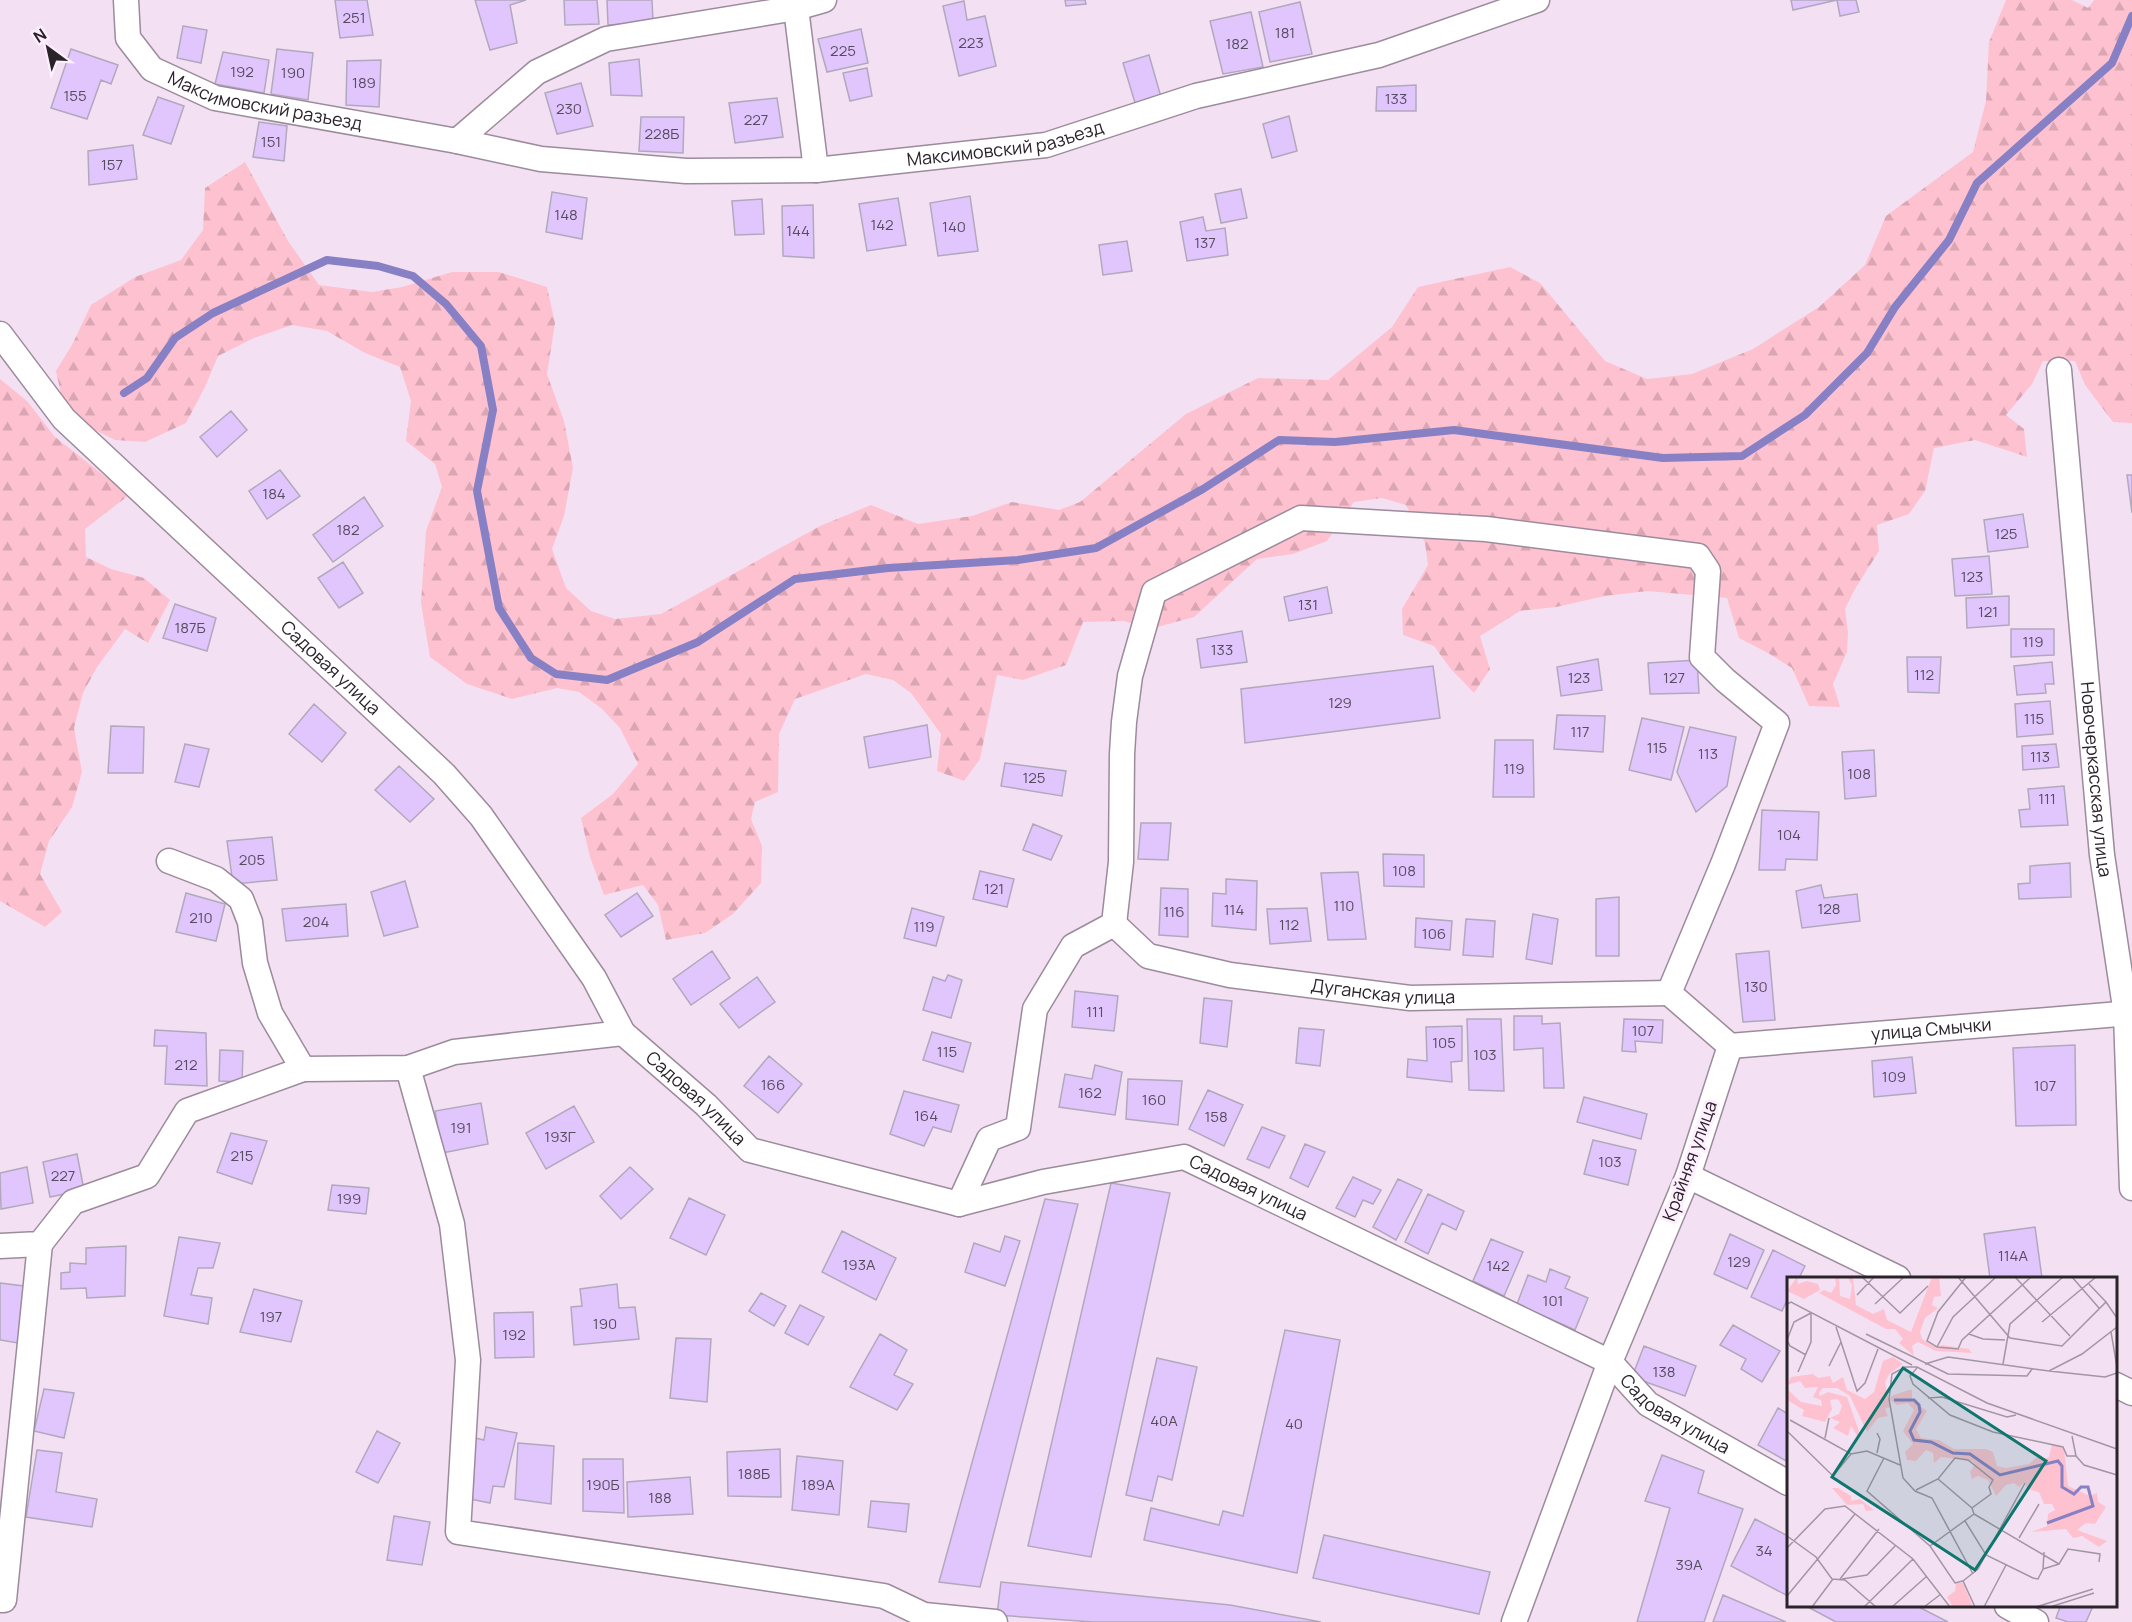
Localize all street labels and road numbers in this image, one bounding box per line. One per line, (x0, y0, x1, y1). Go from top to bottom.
street label: Максимовский разъезд (165, 65, 364, 135)
street label: Максимовский разъезд (905, 114, 1106, 171)
street label: Садовая улица (276, 615, 386, 720)
street label: Новочеркасская улица (2076, 681, 2118, 879)
street label: Дуганская улица (1310, 972, 1455, 1009)
street label: улица Смычки (1870, 1012, 1992, 1045)
street label: Садовая улица (641, 1045, 752, 1150)
street label: Крайняя улица (1656, 1097, 1722, 1224)
street label: Садовая улица (1186, 1148, 1312, 1226)
street label: Садовая улица (1615, 1368, 1735, 1459)

